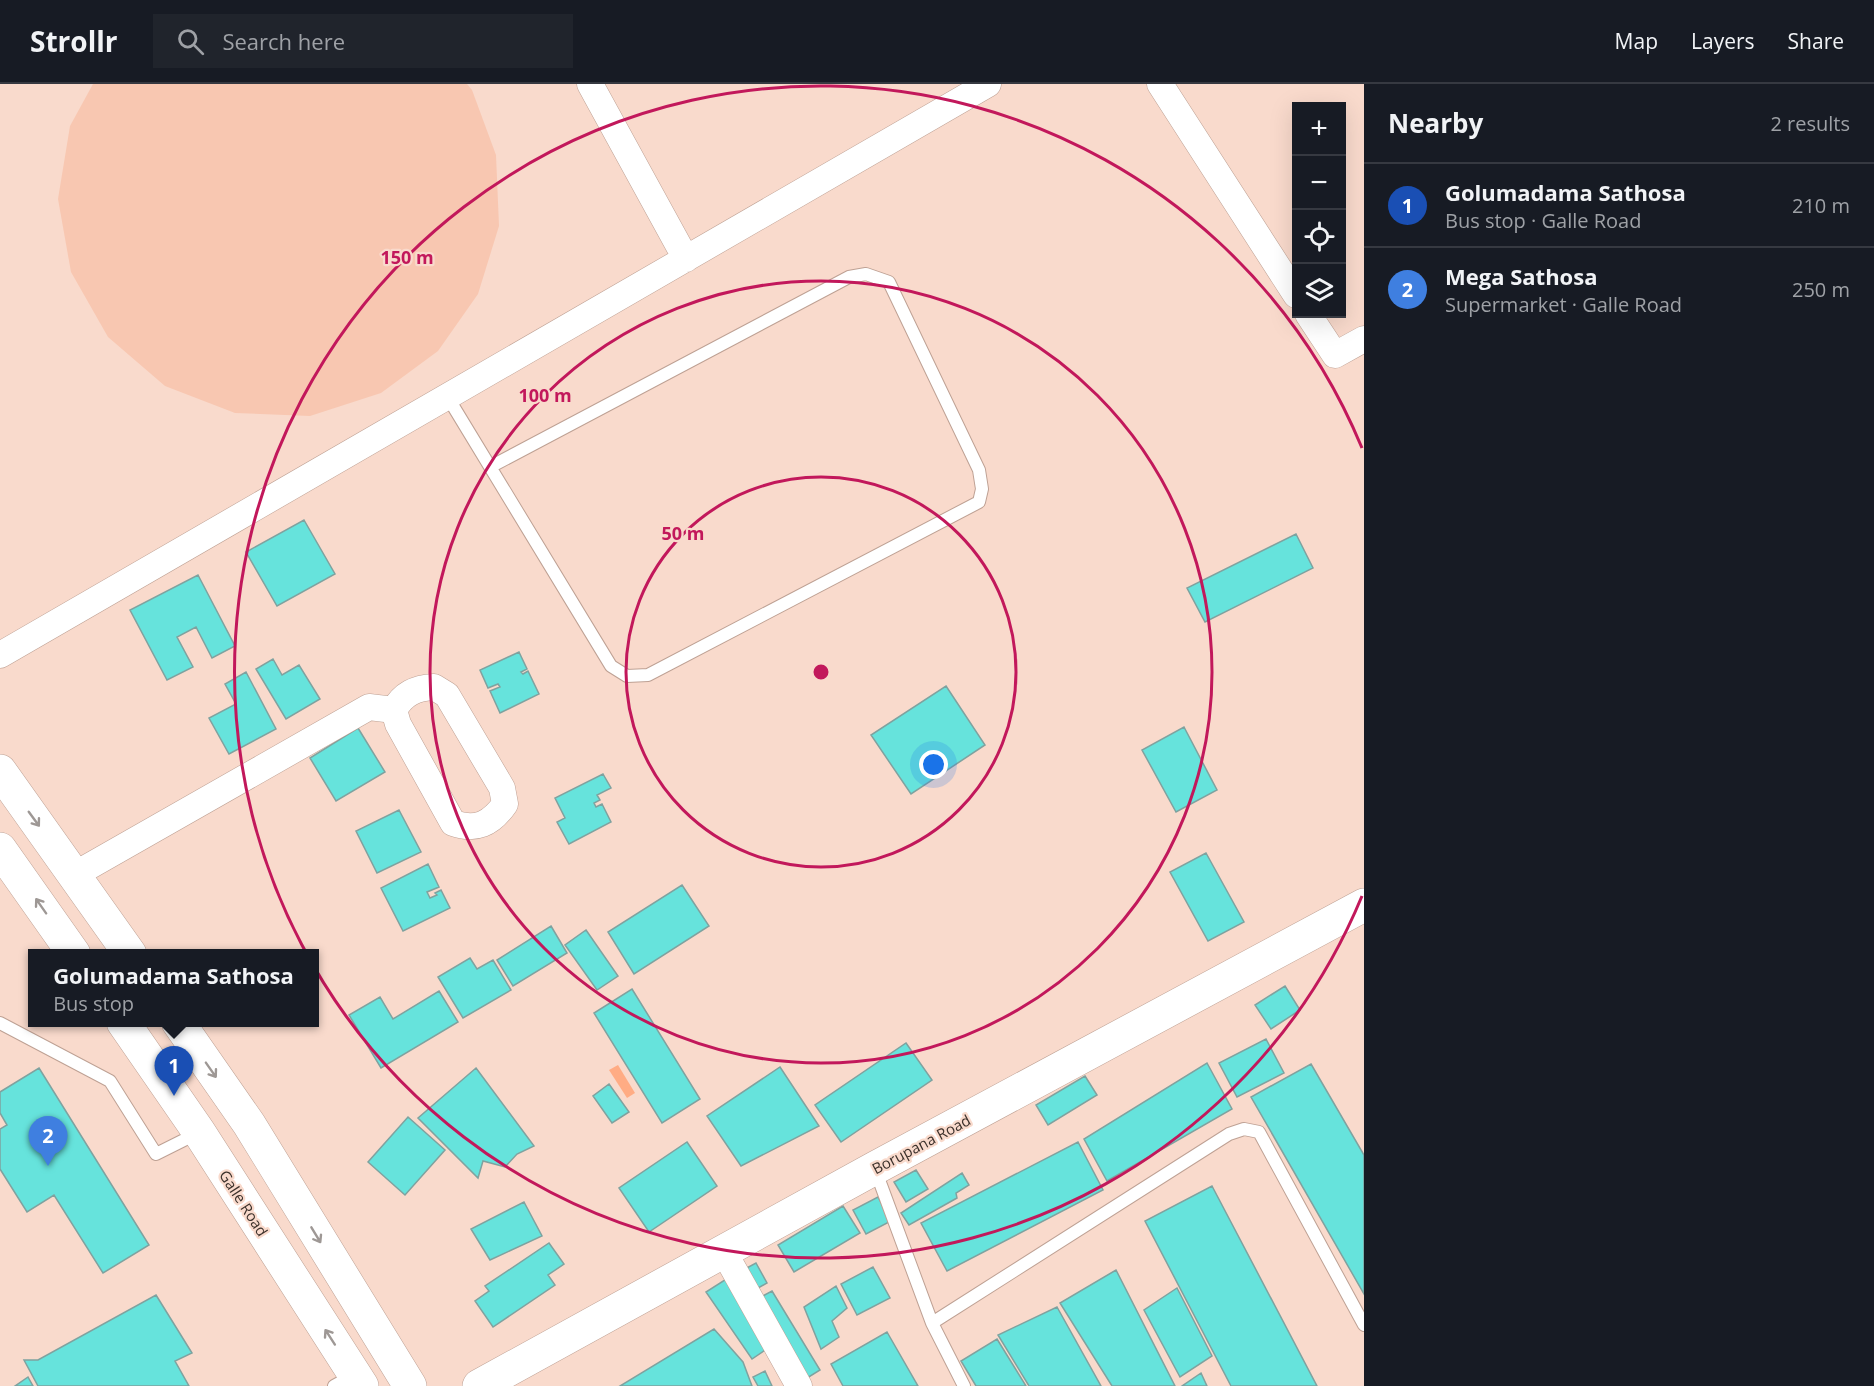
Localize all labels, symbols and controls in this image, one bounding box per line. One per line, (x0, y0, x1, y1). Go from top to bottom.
search box (153, 14, 573, 68)
text: Strollr (30, 22, 117, 60)
icon: search (174, 25, 207, 58)
text: Search here (222, 26, 345, 56)
text: Map (1615, 27, 1658, 55)
text: Layers (1691, 27, 1755, 55)
text: Share (1788, 27, 1844, 55)
map controls (1292, 102, 1346, 318)
button: + (1292, 102, 1346, 156)
text: Nearby (1388, 105, 1483, 141)
text: 2 results (1770, 110, 1850, 137)
button: − (1292, 156, 1346, 210)
text: Golumadama Sathosa (1445, 177, 1686, 207)
text: 1 (1402, 192, 1413, 219)
text: 210 m (1792, 192, 1850, 219)
text: Bus stop · Galle Road (1445, 207, 1641, 234)
button: locate (1292, 210, 1346, 264)
text: 150 m (380, 245, 434, 269)
text: Mega Sathosa (1445, 261, 1597, 291)
button: layers (1292, 264, 1346, 318)
text: 2 (1402, 276, 1413, 303)
text: 250 m (1792, 276, 1850, 303)
text: Supermarket · Galle Road (1445, 291, 1682, 318)
text: 100 m (518, 383, 572, 407)
text: 50 m (662, 521, 704, 545)
centre of rings (811, 662, 831, 682)
your location (919, 750, 948, 779)
one-way arrow (28, 810, 40, 826)
one-way arrow (35, 898, 47, 914)
popup (28, 949, 319, 1027)
text: Golumadama Sathosa (53, 960, 294, 990)
text: Bus stop (53, 990, 134, 1017)
pin: 1 (154, 1046, 194, 1096)
one-way arrow (205, 1062, 217, 1078)
street label: Borupana Road (868, 1110, 974, 1178)
pin: 2 (28, 1116, 68, 1166)
street label: Galle Road (215, 1166, 273, 1240)
one-way arrow (311, 1226, 323, 1243)
one-way arrow (324, 1329, 336, 1346)

